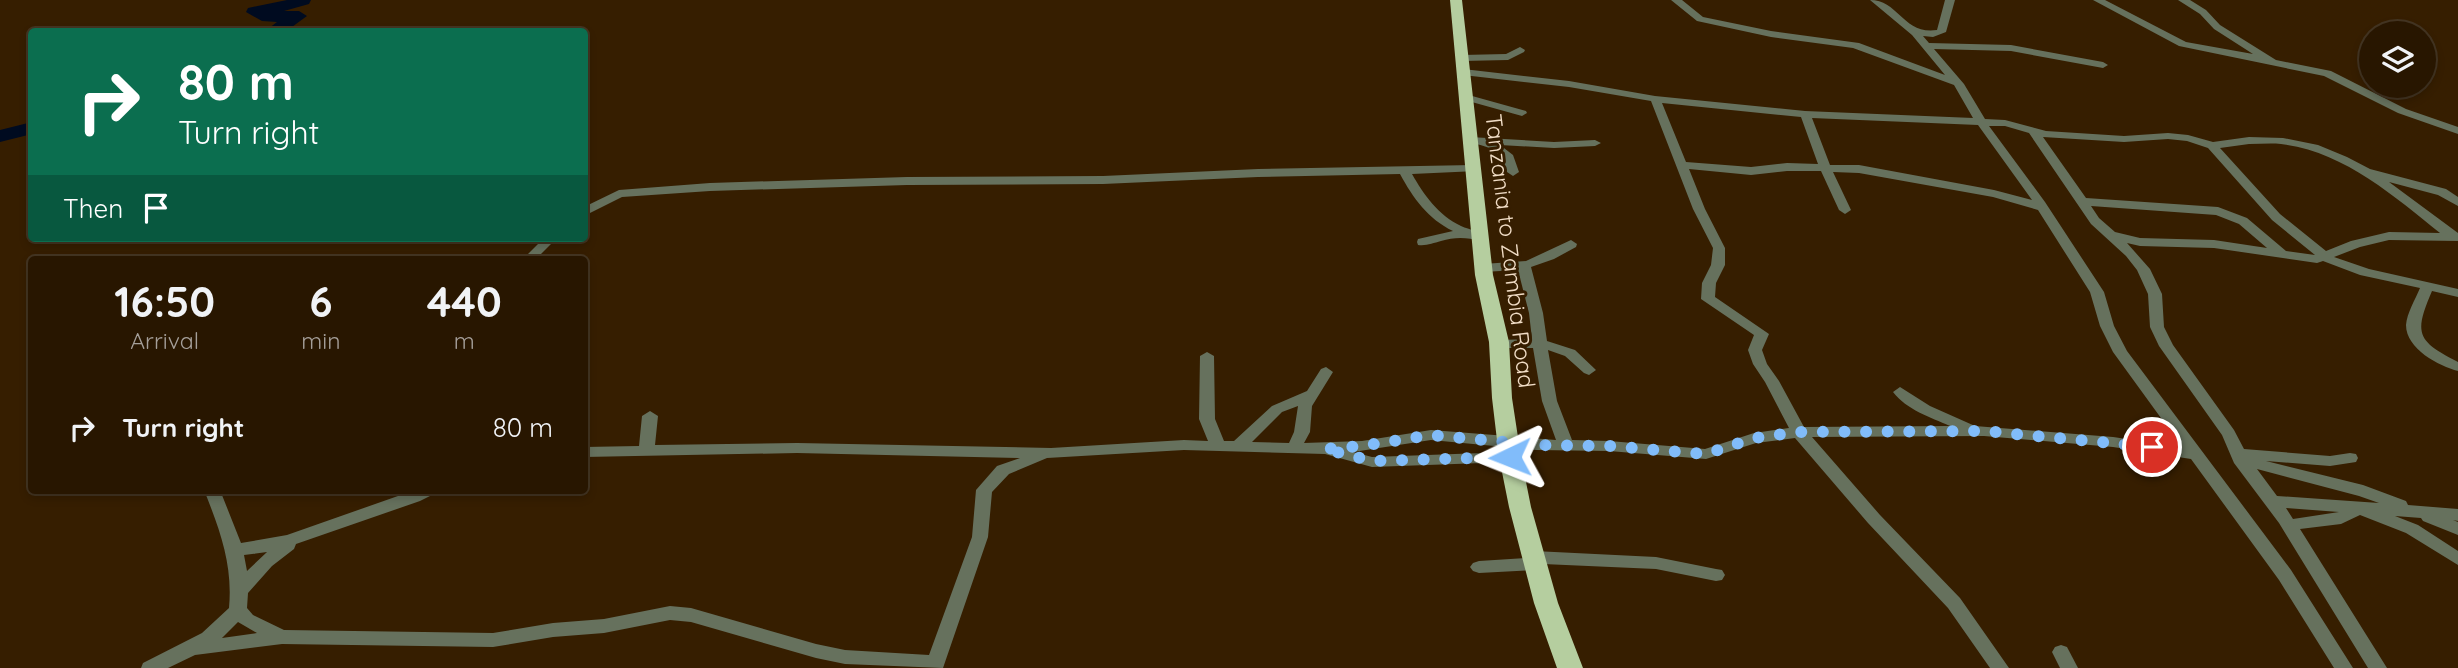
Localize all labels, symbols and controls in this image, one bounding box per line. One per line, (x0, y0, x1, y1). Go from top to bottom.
map controls (2359, 21, 2436, 98)
button: layers (2359, 21, 2436, 98)
text: 80 m (178, 51, 294, 112)
icon: right (63, 56, 154, 147)
text: Turn right (178, 112, 319, 152)
street label: Tanzania to Zambia Road (1479, 112, 1542, 390)
icon: arrive (137, 189, 175, 227)
text: Then (63, 192, 123, 225)
text: 16:50 (114, 275, 215, 328)
text: 6 (309, 275, 333, 328)
text: 440 (427, 275, 502, 328)
text: Arrival (130, 326, 199, 355)
text: min (301, 326, 341, 355)
text: m (454, 326, 475, 355)
icon: right (63, 409, 101, 447)
text: Turn right (122, 411, 244, 444)
text: 80 m (493, 411, 553, 444)
pin (2122, 417, 2182, 477)
position arrow (1473, 420, 1547, 494)
icon: arrive (2133, 428, 2171, 466)

